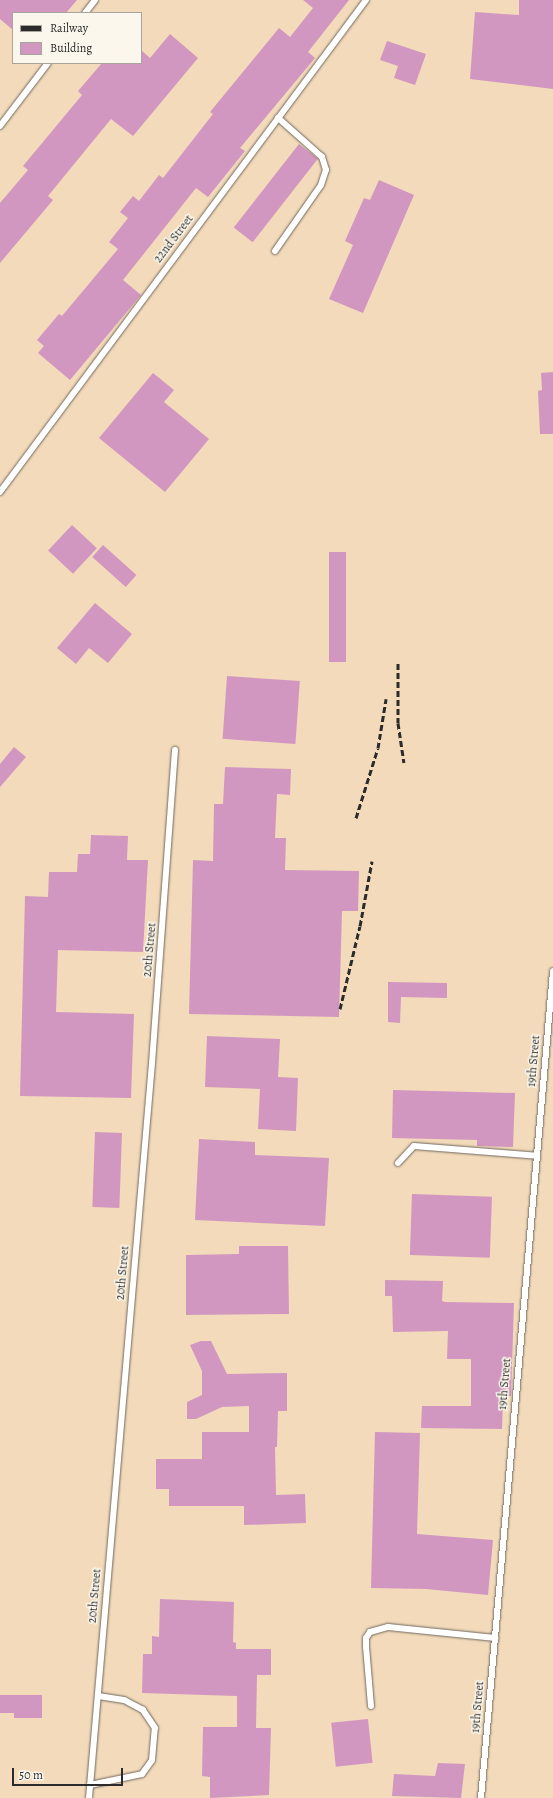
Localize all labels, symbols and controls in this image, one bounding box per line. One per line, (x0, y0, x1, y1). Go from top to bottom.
legend (12, 12, 142, 64)
text: Railway (50, 20, 88, 36)
text: Building (50, 40, 92, 56)
street label: 22nd Street (151, 212, 197, 266)
street label: 20th Street (140, 922, 160, 978)
street label: 19th Street (525, 1035, 543, 1087)
street label: 20th Street (113, 1245, 133, 1301)
street label: 19th Street (496, 1358, 514, 1410)
street label: 20th Street (85, 1568, 105, 1624)
street label: 19th Street (469, 1681, 487, 1733)
scale bar (14, 1760, 125, 1786)
text: 50 m (19, 1767, 43, 1783)

